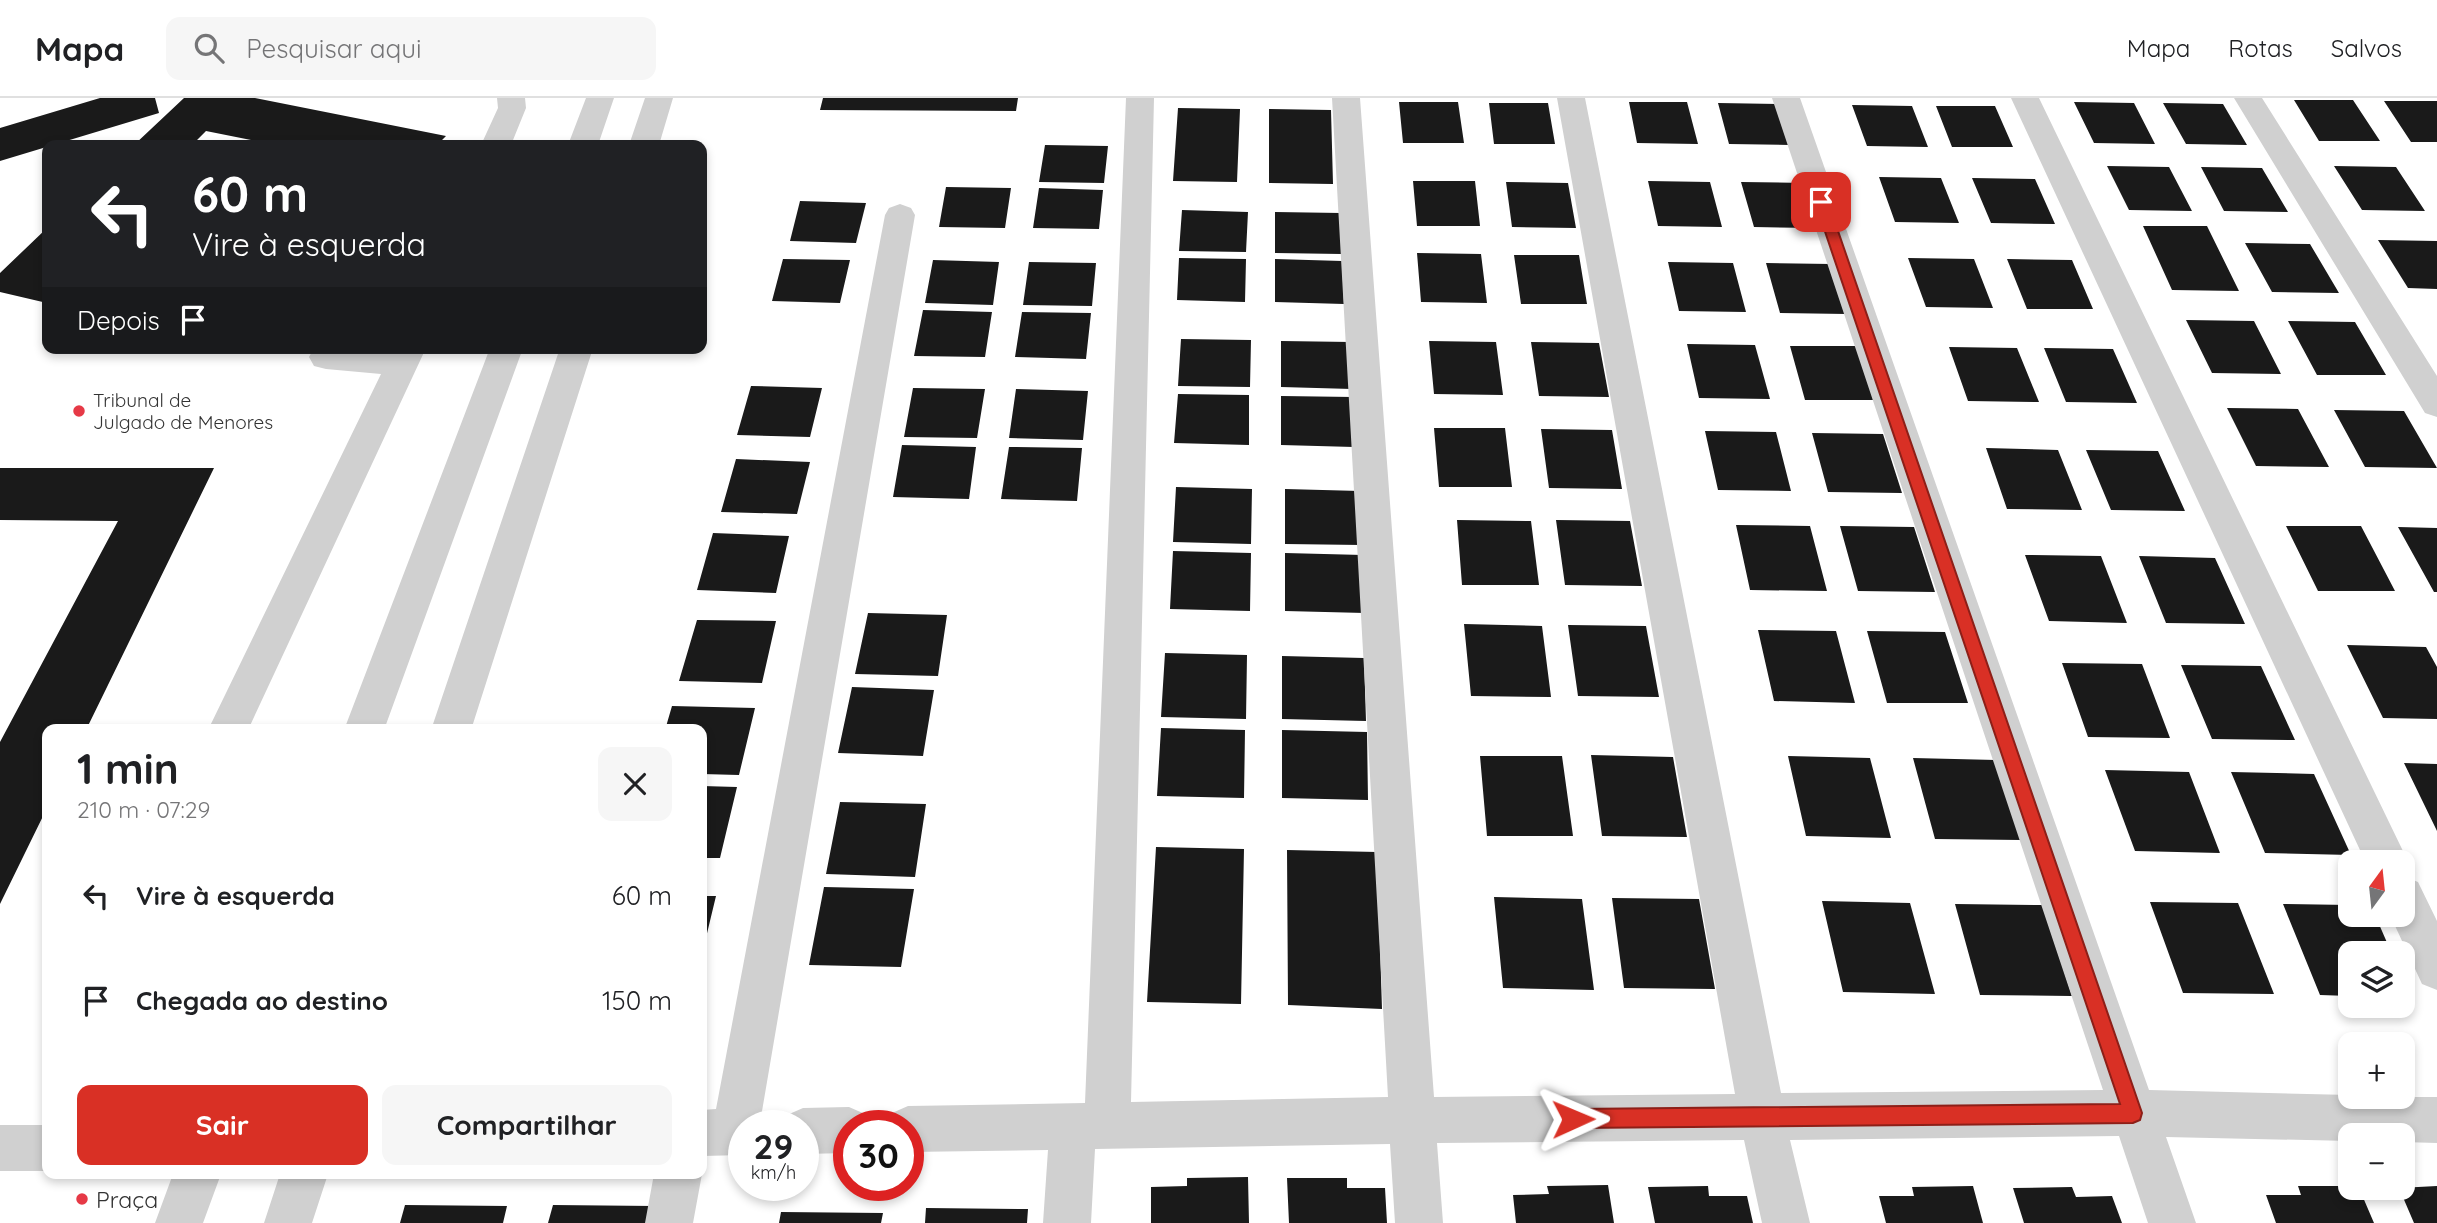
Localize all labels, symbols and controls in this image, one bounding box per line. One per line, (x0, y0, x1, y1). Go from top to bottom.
search box (166, 17, 656, 80)
text: Mapa (35, 28, 124, 69)
icon: search (190, 29, 228, 67)
text: Pesquisar aqui (246, 32, 422, 65)
text: Mapa (2127, 33, 2190, 63)
text: Rotas (2228, 33, 2293, 63)
text: Salvos (2331, 33, 2402, 63)
text: 60 m (192, 163, 308, 224)
icon: left (77, 168, 168, 259)
pin (1791, 172, 1851, 232)
icon: arrive (1802, 183, 1840, 221)
text: Vire à esquerda (192, 224, 426, 264)
icon: arrive (174, 301, 212, 339)
text: Depois (77, 304, 160, 337)
place label: Tribunal de Julgado de Menores (93, 388, 273, 434)
marker: Tribunal de Julgado de Menores (71, 403, 87, 419)
text: 1 min (77, 742, 179, 795)
button: close (598, 747, 672, 821)
text: 210 m · 07:29 (77, 795, 210, 824)
north arrow (2338, 850, 2415, 928)
map controls (2338, 850, 2415, 1200)
icon: left (77, 877, 115, 915)
text: Vire à esquerda (136, 879, 335, 912)
text: 60 m (612, 879, 672, 912)
button: layers (2338, 941, 2415, 1018)
icon: arrive (77, 982, 115, 1020)
text: Chegada ao destino (136, 984, 388, 1017)
text: 150 m (602, 984, 672, 1017)
button: + (2338, 1032, 2415, 1109)
position arrow (1536, 1082, 1610, 1156)
button: Sair (77, 1085, 368, 1165)
button: Compartilhar (382, 1085, 672, 1165)
speed limit sign: 30 (833, 1110, 924, 1201)
button: − (2338, 1123, 2415, 1200)
text: 29 (754, 1124, 793, 1168)
text: km/h (751, 1161, 796, 1184)
place label: Praça (96, 1185, 158, 1214)
marker: Praça (74, 1191, 90, 1207)

